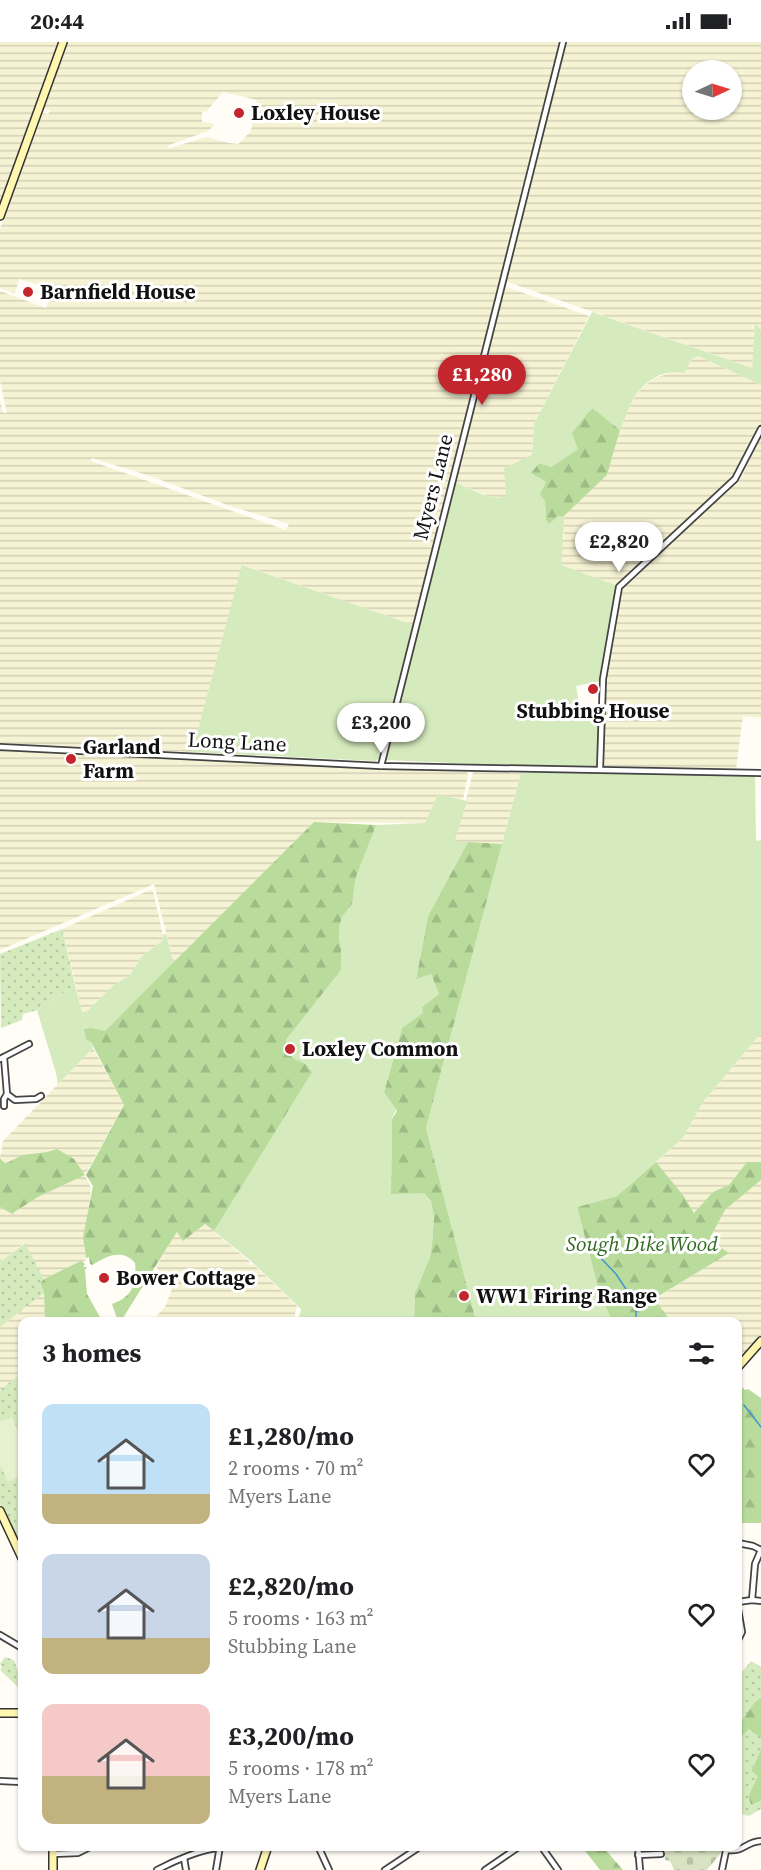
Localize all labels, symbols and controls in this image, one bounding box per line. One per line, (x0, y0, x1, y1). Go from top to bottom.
text: 20:44 (30, 6, 84, 36)
north arrow (682, 60, 742, 120)
map controls (682, 60, 742, 120)
place label: Loxley House (251, 98, 380, 127)
marker: Loxley House (232, 106, 246, 120)
place label: Barnfield House (40, 277, 196, 306)
marker: Barnfield House (21, 285, 35, 299)
pin: £1,280 (433, 355, 531, 406)
text: £1,280 (452, 360, 512, 388)
street label: Myers Lane (405, 431, 460, 543)
pin: £2,820 (570, 522, 668, 573)
text: £2,820 (589, 527, 649, 555)
marker: Stubbing House (586, 682, 600, 696)
place label: Stubbing House (517, 696, 670, 725)
pin: £3,200 (332, 703, 430, 754)
text: £3,200 (351, 708, 411, 736)
street label: Long Lane (187, 724, 287, 759)
place label: Garland Farm (83, 732, 161, 785)
marker: Garland Farm (64, 752, 78, 766)
place label: Loxley Common (302, 1034, 458, 1063)
marker: Loxley Common (283, 1042, 297, 1056)
park label: Sough Dike Wood (566, 1229, 718, 1258)
place label: Bower Cottage (116, 1263, 256, 1292)
marker: Bower Cottage (97, 1271, 111, 1285)
place label: WW1 Firing Range (476, 1281, 657, 1310)
marker: WW1 Firing Range (457, 1289, 471, 1303)
text: 3 homes (42, 1335, 141, 1371)
icon: filters (685, 1337, 718, 1370)
text: £1,280/mo (228, 1418, 354, 1454)
icon: home (90, 1428, 162, 1500)
icon: heart (685, 1448, 718, 1481)
text: 2 rooms · 70 m² (228, 1454, 364, 1482)
text: Myers Lane (228, 1482, 331, 1510)
text: £2,820/mo (228, 1568, 354, 1604)
icon: home (90, 1578, 162, 1650)
icon: heart (685, 1598, 718, 1631)
text: 5 rooms · 163 m² (228, 1604, 374, 1632)
text: Stubbing Lane (228, 1632, 357, 1660)
text: £3,200/mo (228, 1718, 354, 1754)
icon: home (90, 1728, 162, 1800)
icon: heart (685, 1748, 718, 1781)
text: 5 rooms · 178 m² (228, 1754, 374, 1782)
text: Myers Lane (228, 1782, 331, 1810)

